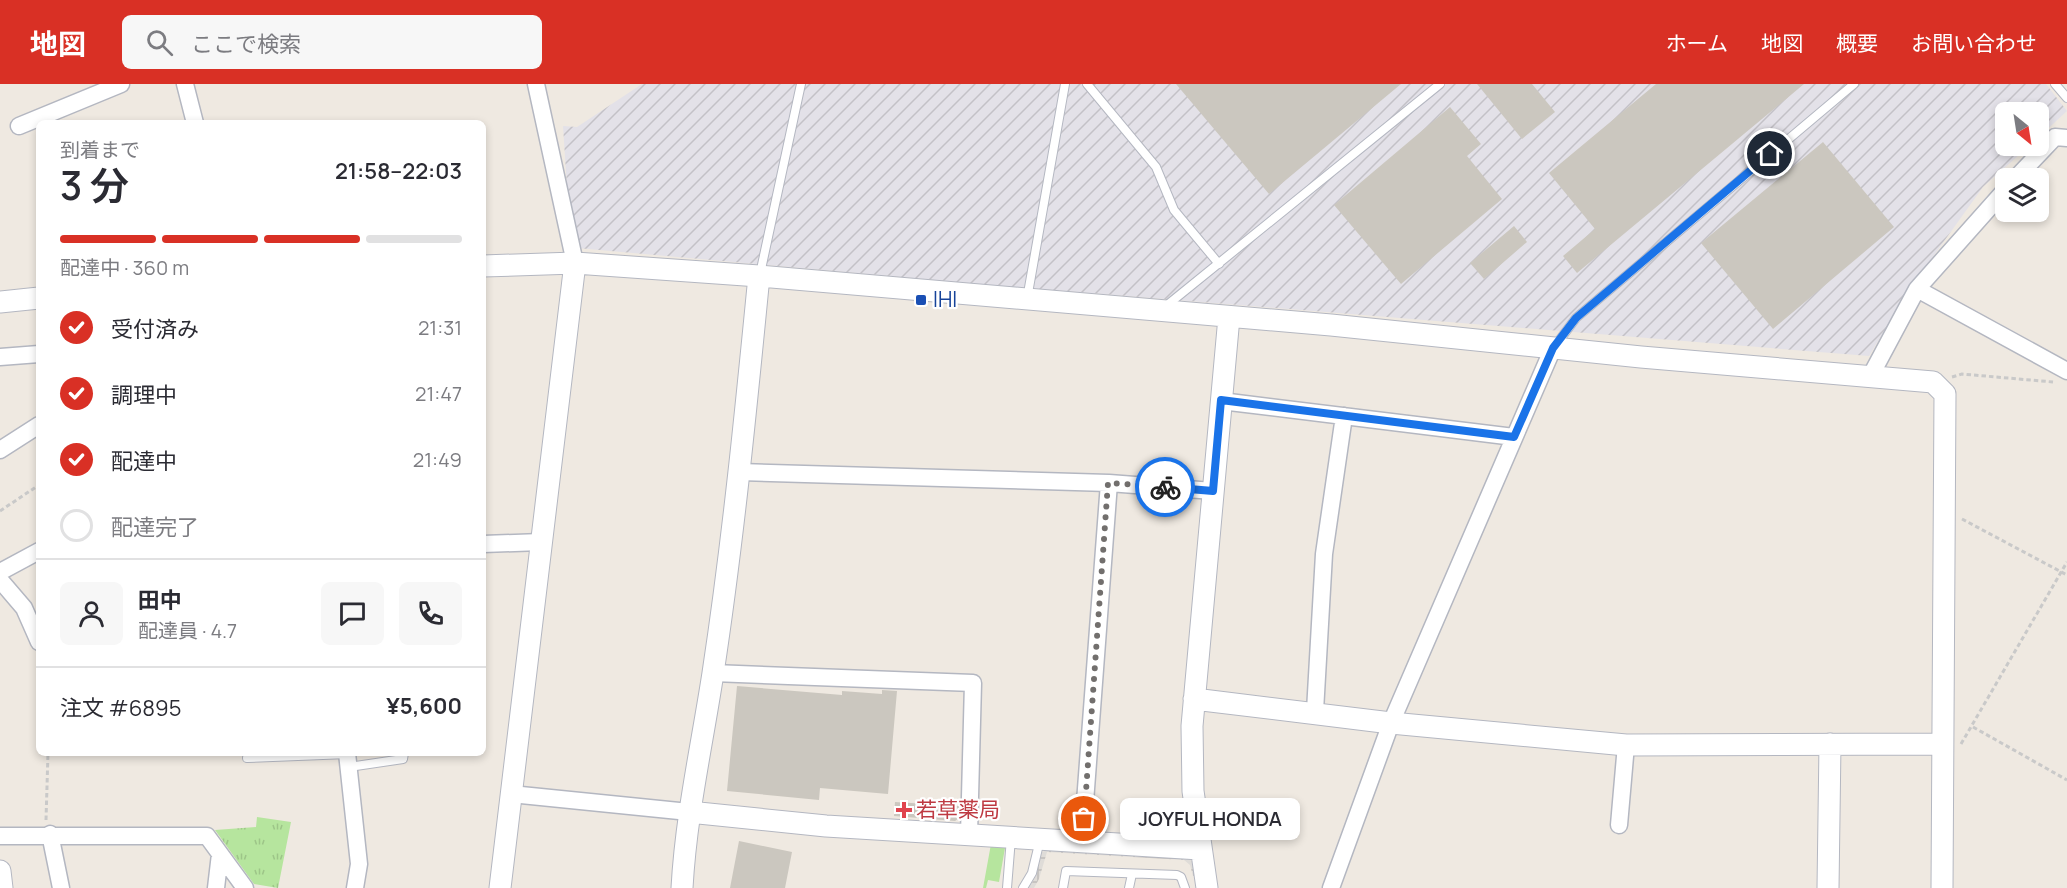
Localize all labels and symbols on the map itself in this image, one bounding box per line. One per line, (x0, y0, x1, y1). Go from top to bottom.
north arrow (1995, 102, 2049, 156)
pin (1744, 128, 1795, 179)
place label: IHI (933, 285, 957, 313)
marker: IHI (914, 293, 928, 307)
courier (1135, 457, 1195, 517)
pin (1058, 793, 1109, 844)
place label: 若草薬局 (916, 795, 1000, 823)
callout: JOYFUL HONDA (1120, 798, 1300, 840)
marker: 若草薬局 (897, 803, 911, 817)

